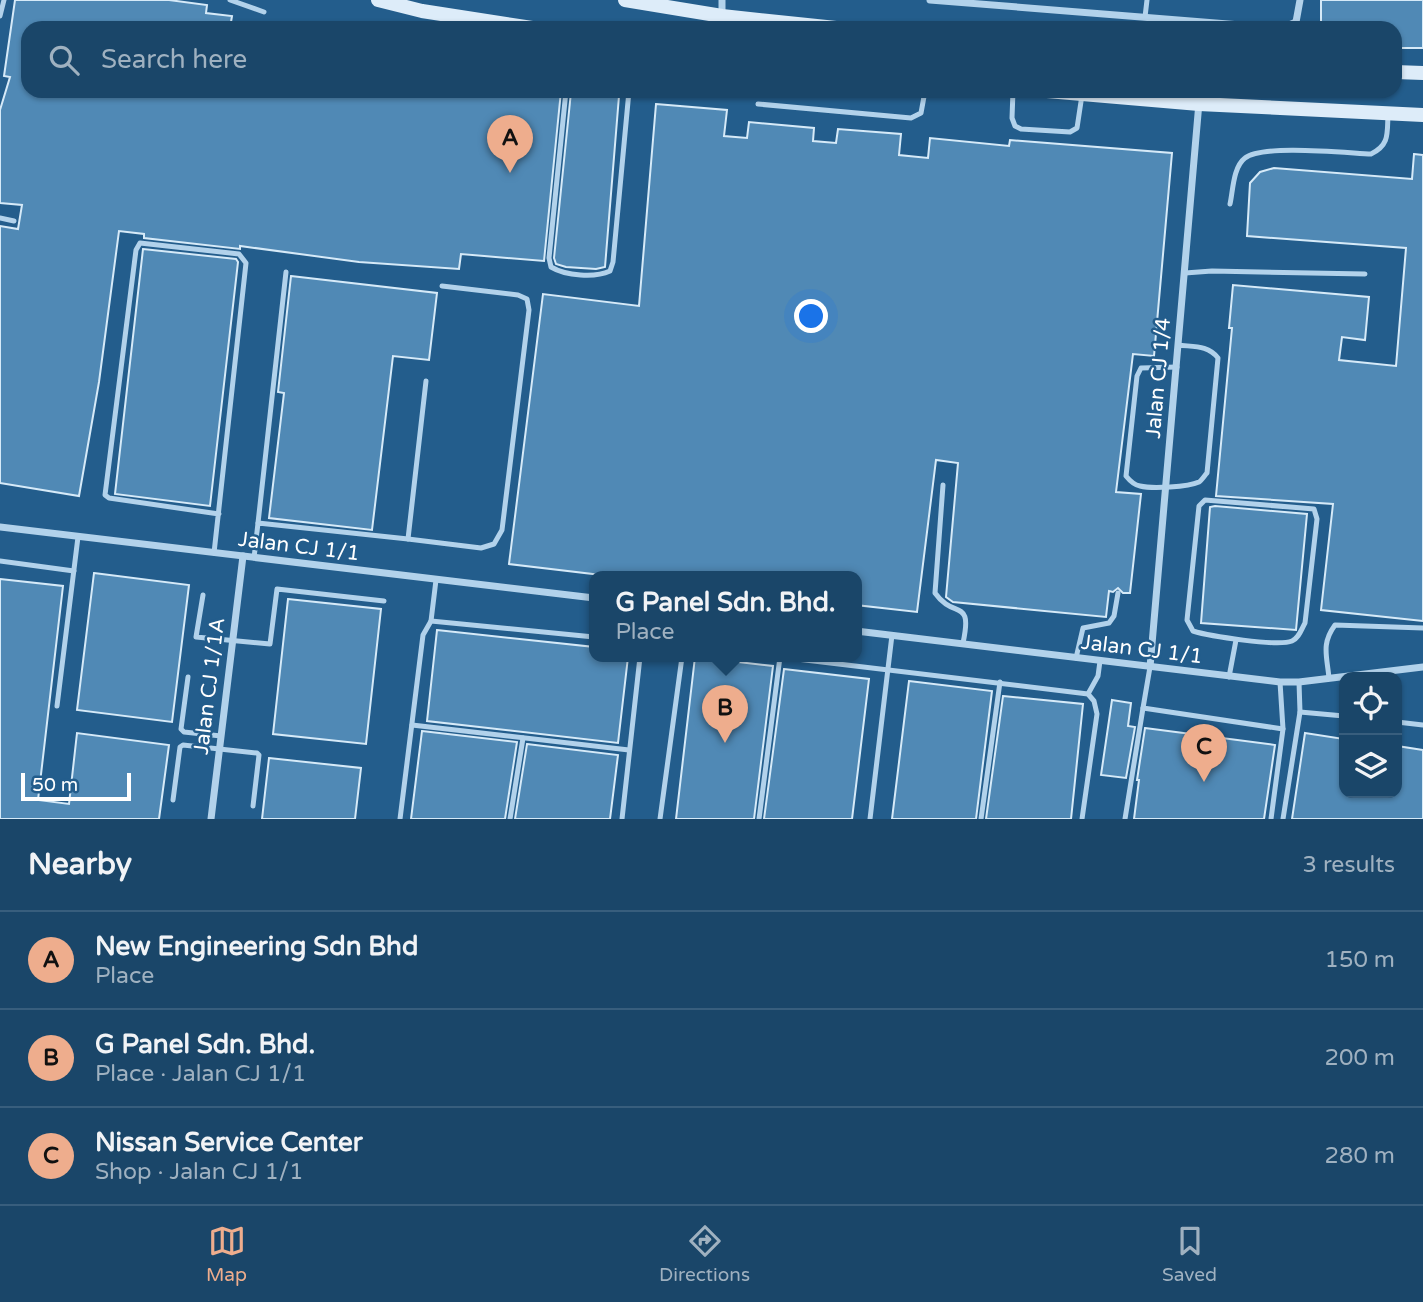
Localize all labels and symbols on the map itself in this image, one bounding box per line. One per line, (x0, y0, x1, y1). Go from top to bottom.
pin: A (487, 115, 533, 173)
your location (794, 299, 828, 333)
street label: Jalan CJ 1/4 (1141, 317, 1176, 439)
street label: Jalan CJ 1/1 (237, 527, 361, 566)
street label: Jalan CJ 1/1A (189, 616, 230, 756)
street label: Jalan CJ 1/1 (1080, 630, 1204, 669)
pin: B (702, 685, 748, 743)
pin: C (1181, 724, 1227, 782)
scale bar (21, 770, 131, 802)

